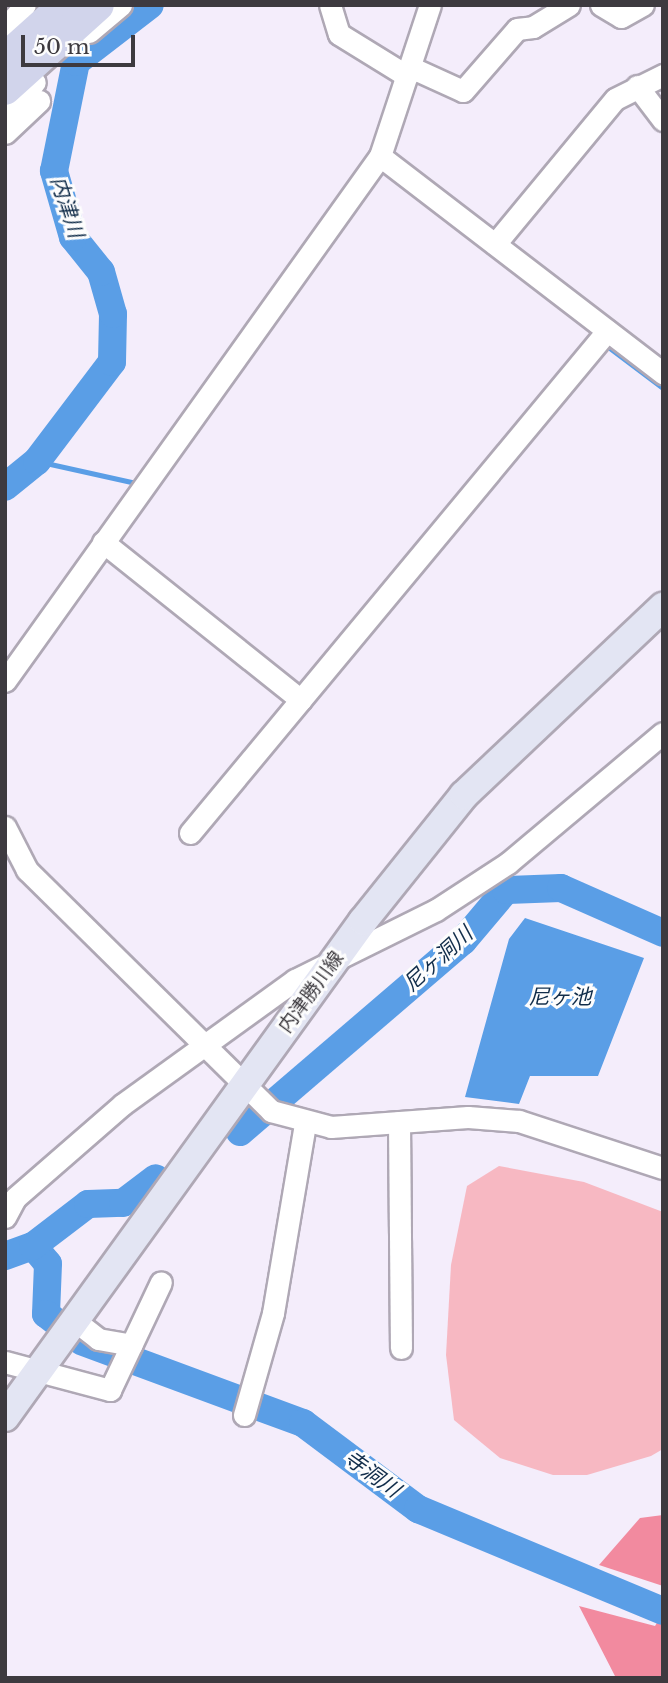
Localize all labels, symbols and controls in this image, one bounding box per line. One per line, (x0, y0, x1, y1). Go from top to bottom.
scale bar (24, 21, 138, 65)
text: 50 m (34, 34, 89, 60)
water label: 内津川 (45, 173, 89, 241)
water label: 尼ヶ洞川 (398, 922, 478, 996)
street label: 内津勝川線 (274, 947, 348, 1037)
water label: 尼ヶ池 (529, 984, 591, 1010)
water label: 寺洞川 (339, 1445, 405, 1503)

